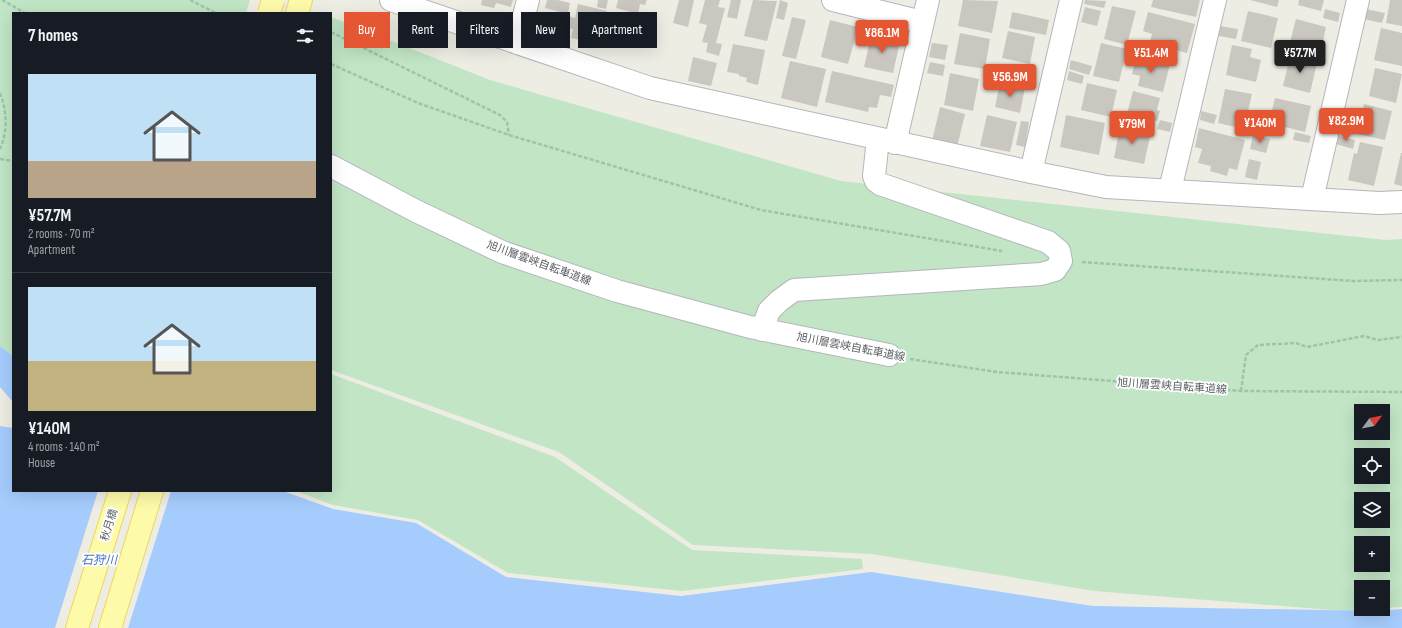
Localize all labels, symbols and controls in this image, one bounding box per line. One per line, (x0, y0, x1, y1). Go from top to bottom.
chip: Buy (344, 12, 390, 48)
chip: Rent (398, 12, 448, 48)
chip: Filters (456, 12, 513, 48)
chip: New (521, 12, 570, 48)
chip: Apartment (578, 12, 657, 48)
pin: ¥86.1M (849, 20, 915, 54)
icon: filters (294, 25, 316, 47)
text: ¥86.1M (864, 25, 900, 41)
text: 7 homes (28, 26, 78, 46)
pin: ¥51.4M (1118, 40, 1184, 74)
pin: ¥57.7M (1267, 40, 1333, 74)
text: ¥51.4M (1133, 45, 1169, 61)
text: ¥57.7M (1283, 45, 1317, 61)
pin: ¥56.9M (977, 64, 1043, 98)
text: ¥56.9M (992, 69, 1028, 85)
icon: home (136, 100, 208, 172)
pin: ¥82.9M (1313, 108, 1379, 142)
pin: ¥140M (1232, 110, 1288, 144)
pin: ¥79M (1108, 111, 1156, 145)
text: ¥82.9M (1328, 113, 1364, 129)
text: ¥140M (1244, 115, 1276, 131)
text: ¥79M (1119, 116, 1145, 132)
text: ¥57.7M (28, 206, 71, 226)
text: 2 rooms · 70 m² (28, 226, 95, 242)
street label: 旭川層雲峡自転車道線 (485, 238, 593, 288)
text: Apartment (28, 242, 75, 258)
icon: home (136, 313, 208, 385)
street label: 旭川層雲峡自転車道線 (796, 330, 906, 364)
street label: 旭川層雲峡自転車道線 (1117, 376, 1227, 396)
north arrow (1354, 404, 1390, 440)
map controls (1354, 404, 1390, 616)
text: ¥140M (28, 419, 70, 439)
text: 4 rooms · 140 m² (28, 439, 100, 455)
button: locate (1354, 448, 1390, 484)
text: House (28, 455, 55, 471)
button: layers (1354, 492, 1390, 528)
street label: 秋月橋 (98, 507, 120, 543)
button: + (1354, 536, 1390, 572)
water label: 石狩川 (81, 553, 119, 568)
button: − (1354, 580, 1390, 616)

